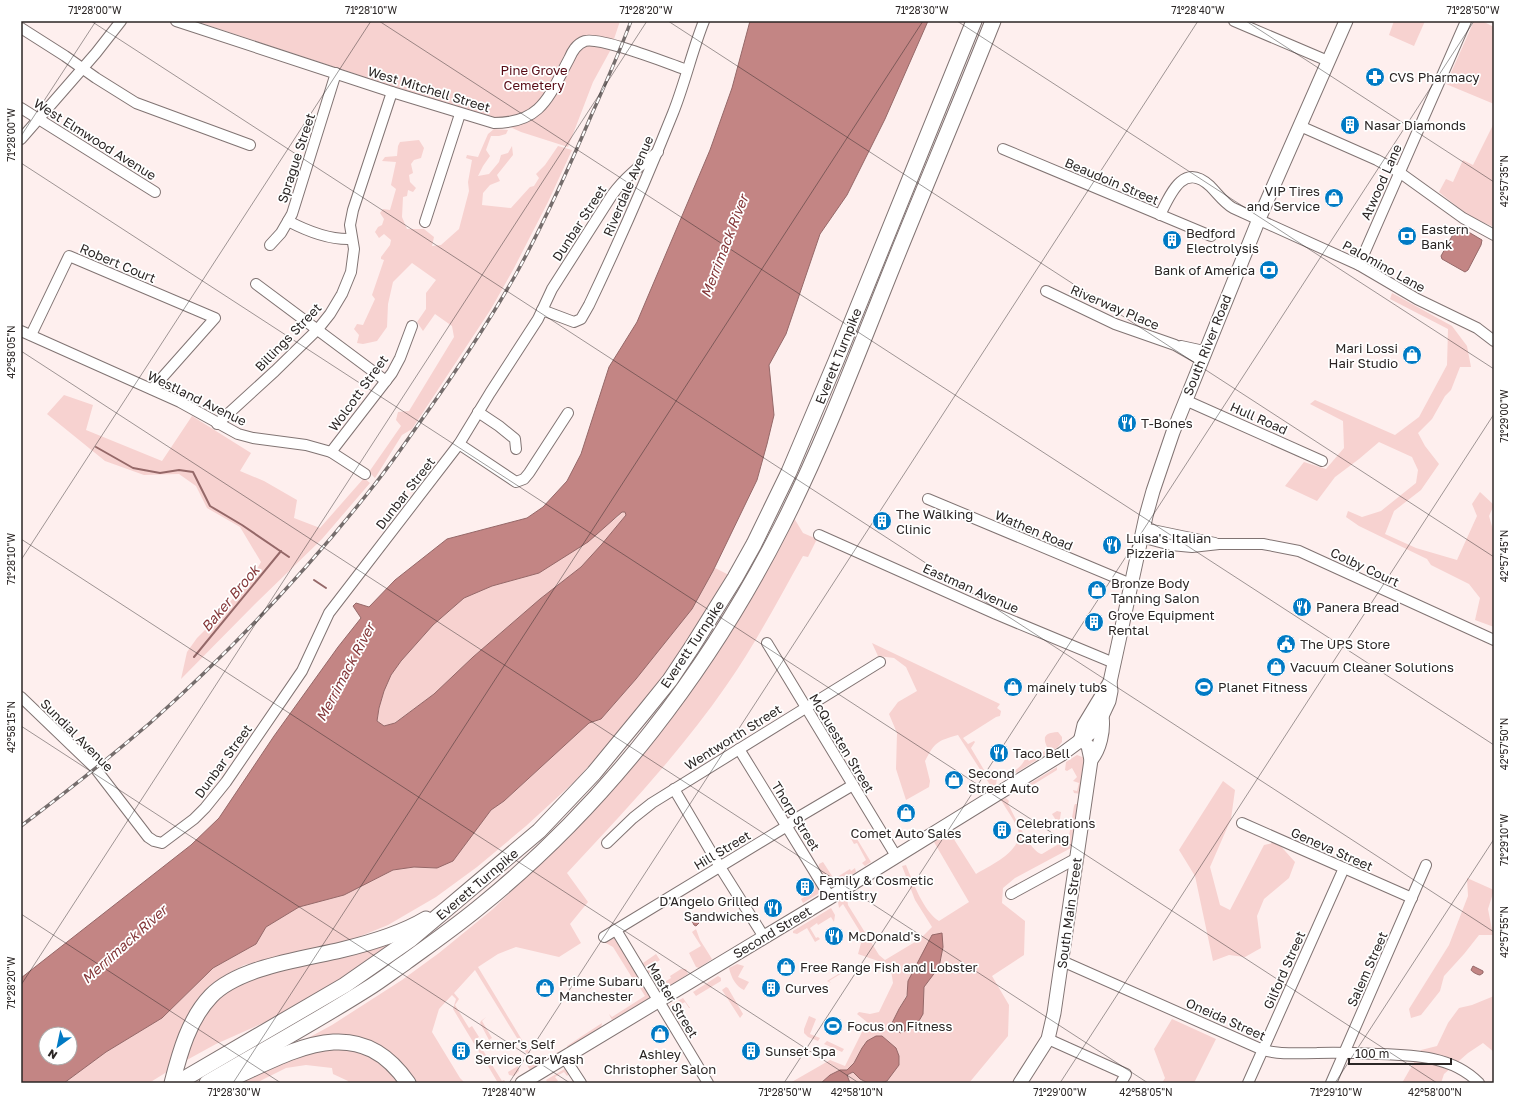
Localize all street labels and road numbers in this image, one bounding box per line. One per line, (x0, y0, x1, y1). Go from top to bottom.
street label: West Mitchell Street (366, 63, 492, 115)
street label: West Elmwood Avenue (31, 95, 159, 183)
street label: Sprague Street (274, 111, 318, 205)
street label: Riverdale Avenue (600, 133, 656, 239)
street label: Atwood Lane (1357, 142, 1405, 222)
street label: Beaudoin Street (1063, 154, 1161, 208)
street label: Dunbar Street (549, 182, 609, 264)
street label: Palomino Lane (1340, 237, 1428, 295)
street label: Robert Court (78, 240, 158, 286)
street label: Riverway Place (1068, 281, 1162, 333)
street label: South River Road (1179, 292, 1235, 398)
street label: Billings Street (251, 300, 325, 374)
street label: Everett Turnpike (811, 306, 865, 406)
street label: Wolcott Street (325, 352, 391, 434)
street label: Westland Avenue (145, 367, 249, 429)
street label: Hull Road (1228, 398, 1290, 438)
street label: Dunbar Street (372, 454, 438, 532)
street label: Wathen Road (993, 506, 1075, 554)
street label: Colby Court (1328, 544, 1402, 590)
street label: Eastman Avenue (921, 560, 1021, 616)
street label: Everett Turnpike (657, 597, 727, 691)
street label: McQuesten Street (806, 691, 878, 795)
street label: Sundial Avenue (37, 695, 117, 775)
street label: Wentworth Street (682, 701, 784, 773)
street label: Dunbar Street (191, 721, 255, 801)
street label: Thorp Street (768, 778, 824, 854)
street label: Geneva Street (1289, 824, 1375, 874)
street label: Hill Street (691, 827, 753, 873)
street label: Everett Turnpike (433, 845, 521, 923)
street label: South Main Street (1053, 856, 1085, 970)
street label: Second Street (730, 902, 814, 962)
street label: Gilford Street (1260, 929, 1308, 1011)
street label: Salem Street (1343, 929, 1391, 1009)
street label: Master Street (644, 959, 702, 1041)
street label: Oneida Street (1184, 994, 1268, 1044)

